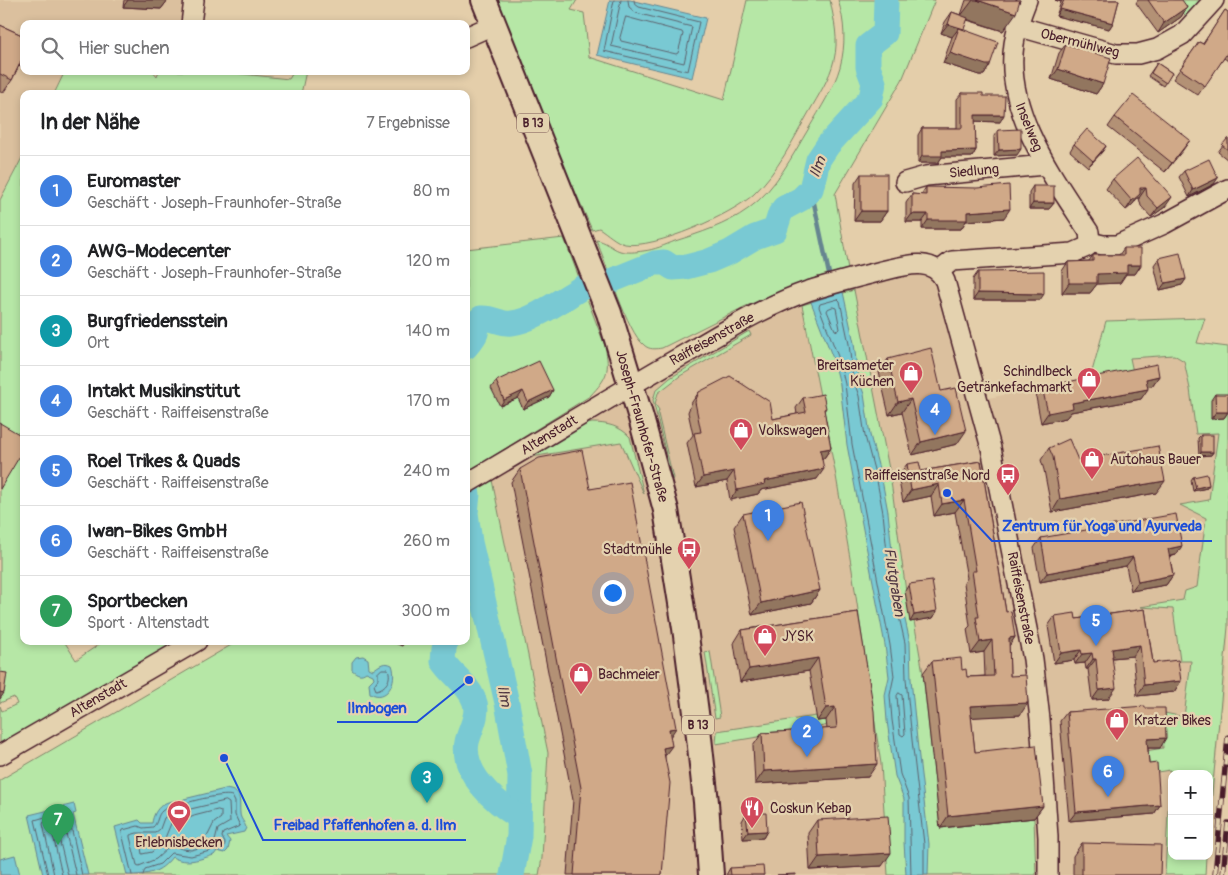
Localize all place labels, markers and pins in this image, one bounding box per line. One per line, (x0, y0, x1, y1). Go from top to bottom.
place label: Breitsameter Küchen (817, 357, 894, 390)
shop icon: Breitsameter Küchen (898, 360, 924, 394)
place label: Schindlbeck Getränkefachmarkt (957, 363, 1072, 396)
shop icon: Schindlbeck Getränkefachmarkt (1076, 366, 1102, 400)
pin: 4 (919, 394, 951, 435)
shop icon: Volkswagen (728, 417, 754, 451)
place label: Volkswagen (758, 422, 827, 439)
shop icon: Autohaus Bauer (1079, 446, 1105, 480)
place label: Autohaus Bauer (1110, 451, 1201, 468)
bus stop icon: Raiffeisenstraße Nord (995, 462, 1021, 496)
place label: Raiffeisenstraße Nord (864, 467, 990, 484)
pin: 1 (752, 500, 784, 541)
callout: Zentrum für Yoga und Ayurveda (992, 511, 1212, 541)
bus stop icon: Stadtmühle (676, 536, 702, 570)
place label: Stadtmühle (603, 541, 672, 558)
pin: 5 (1080, 605, 1112, 646)
shop icon: JYSK (752, 623, 778, 657)
place label: JYSK (782, 628, 814, 645)
shop icon: Bachmeier (568, 661, 594, 695)
place label: Bachmeier (598, 666, 660, 683)
callout: Ilmbogen (337, 692, 417, 722)
shop icon: Kratzer Bikes (1104, 707, 1130, 741)
place label: Kratzer Bikes (1134, 712, 1212, 729)
pin: 2 (791, 716, 823, 757)
pin: 6 (1092, 756, 1124, 797)
pin: 3 (411, 762, 443, 803)
restaurant icon: Coskun Kebap (739, 795, 765, 829)
sports icon: Erlebnisbecken (166, 799, 192, 833)
place label: Coskun Kebap (770, 800, 852, 817)
pin: 7 (42, 804, 74, 845)
callout: Freibad Pfaffenhofen a. d. Ilm (263, 810, 466, 840)
place label: Erlebnisbecken (135, 834, 223, 851)

